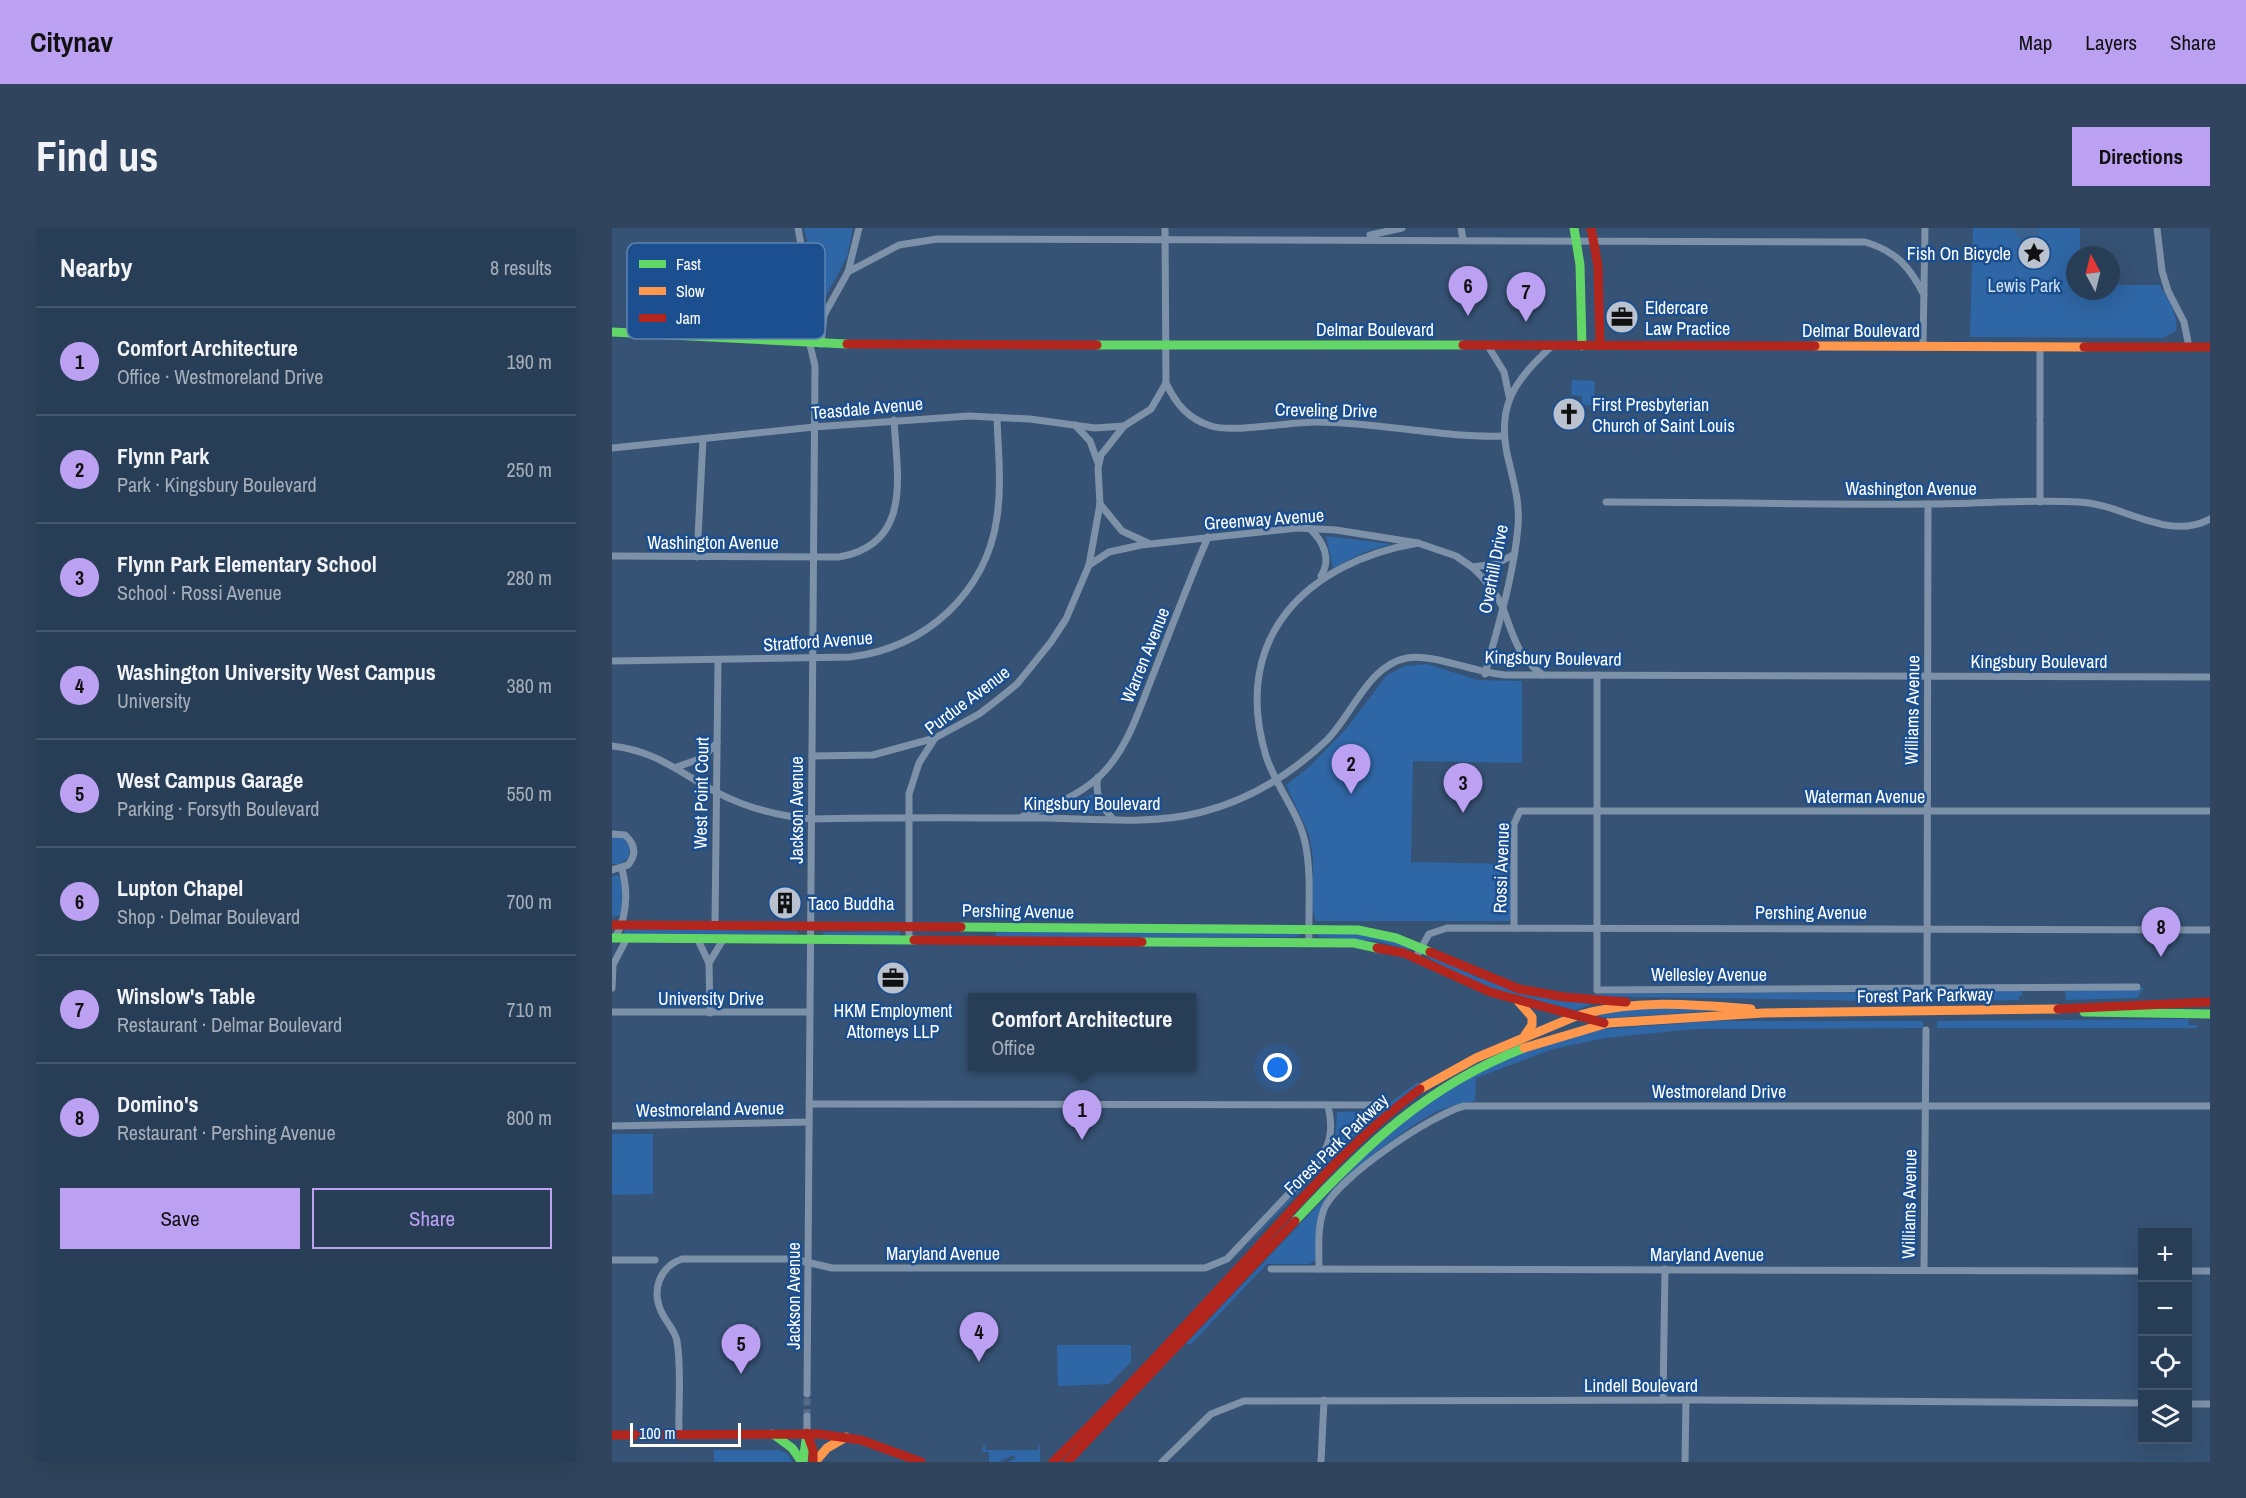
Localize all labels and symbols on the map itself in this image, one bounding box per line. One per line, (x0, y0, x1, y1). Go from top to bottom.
place icon: Fish On Bicycle (2016, 235, 2052, 271)
place label: Fish On Bicycle (1907, 241, 2011, 266)
legend (627, 243, 825, 339)
north arrow (2066, 246, 2120, 300)
text: Fast (676, 253, 701, 275)
pin: 6 (1448, 266, 1488, 316)
pin: 7 (1506, 272, 1546, 322)
park label: Lewis Park (1987, 273, 2061, 298)
text: Slow (676, 280, 705, 302)
place label: Eldercare Law Practice (1645, 295, 1730, 341)
office icon: Eldercare Law Practice (1604, 299, 1640, 335)
text: Jam (676, 307, 701, 329)
street label: Delmar Boulevard (1316, 317, 1434, 342)
street label: Delmar Boulevard (1802, 318, 1920, 343)
street label: Teasdale Avenue (810, 391, 924, 425)
place label: First Presbyterian Church of Saint Louis (1592, 392, 1735, 438)
church icon: First Presbyterian Church of Saint Louis (1551, 396, 1587, 432)
street label: Creveling Drive (1275, 397, 1377, 423)
street label: Washington Avenue (1845, 476, 1977, 501)
street label: Greenway Avenue (1203, 502, 1325, 536)
street label: Overhill Drive (1472, 522, 1514, 616)
street label: Washington Avenue (647, 530, 779, 555)
street label: Warren Avenue (1115, 604, 1175, 706)
street label: Stratford Avenue (762, 625, 874, 657)
street label: Kingsbury Boulevard (1484, 644, 1622, 672)
street label: Kingsbury Boulevard (1970, 649, 2108, 674)
street label: Williams Avenue (1899, 655, 1925, 765)
street label: Purdue Avenue (919, 660, 1015, 740)
street label: West Point Court (688, 737, 714, 849)
pin: 2 (1332, 744, 1370, 794)
street label: Jackson Avenue (784, 756, 809, 864)
pin: 3 (1444, 764, 1482, 813)
street label: Waterman Avenue (1805, 784, 1925, 809)
street label: Kingsbury Boulevard (1023, 791, 1161, 816)
street label: Rossi Avenue (1487, 822, 1515, 914)
building icon: Taco Buddha (767, 885, 803, 921)
place label: Taco Buddha (808, 891, 894, 916)
street label: Pershing Avenue (962, 898, 1074, 924)
street label: Pershing Avenue (1755, 900, 1867, 925)
pin: 8 (2142, 908, 2180, 957)
office icon: HKM Employment Attorneys LLP (875, 960, 911, 996)
street label: Wellesley Avenue (1651, 962, 1767, 987)
street label: Forest Park Parkway (1857, 981, 1994, 1009)
street label: University Drive (658, 986, 764, 1011)
place label: HKM Employment Attorneys LLP (834, 998, 952, 1044)
your location (1263, 1053, 1292, 1082)
street label: Westmoreland Drive (1652, 1079, 1786, 1104)
street label: Forest Park Parkway (1278, 1087, 1394, 1200)
pin: 1 (1062, 1090, 1102, 1140)
street label: Westmoreland Avenue (636, 1095, 784, 1123)
street label: Williams Avenue (1896, 1149, 1922, 1259)
street label: Maryland Avenue (886, 1241, 1000, 1266)
street label: Jackson Avenue (781, 1242, 806, 1350)
street label: Maryland Avenue (1650, 1242, 1764, 1267)
pin: 4 (960, 1312, 998, 1362)
pin: 5 (722, 1324, 760, 1374)
street label: Lindell Boulevard (1584, 1373, 1698, 1398)
scale bar (630, 1420, 741, 1448)

